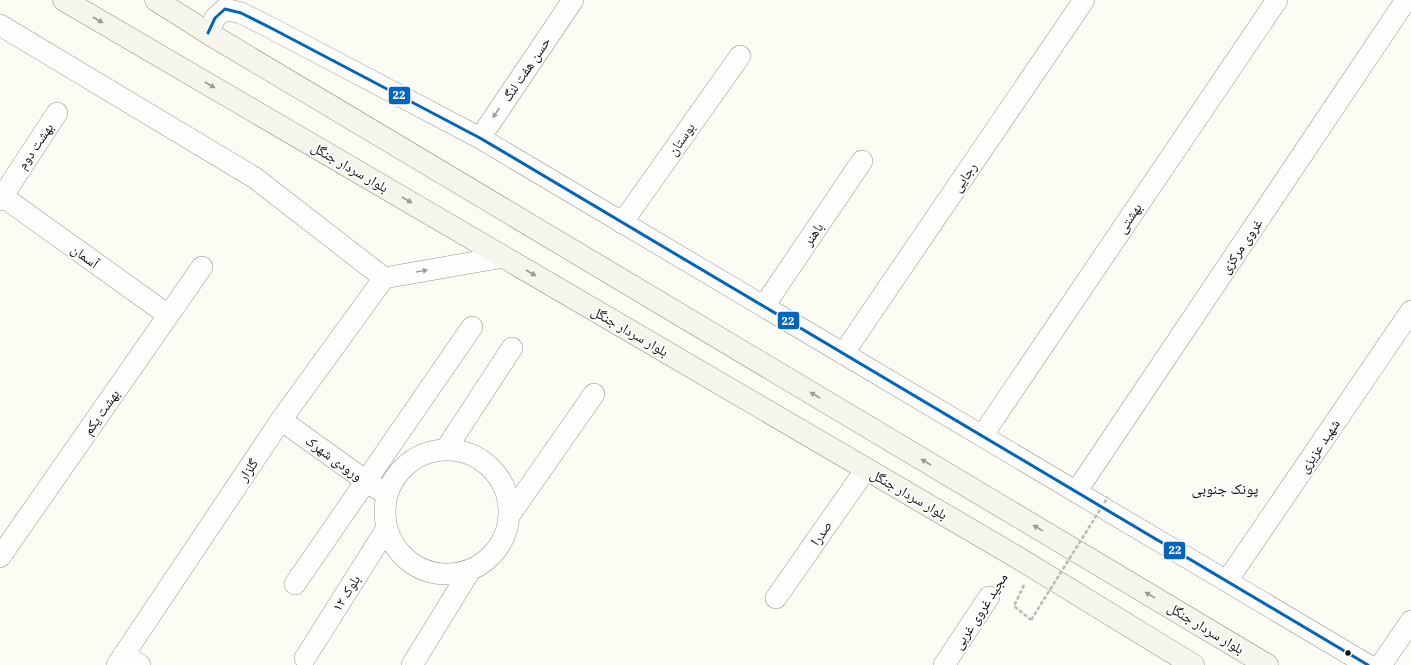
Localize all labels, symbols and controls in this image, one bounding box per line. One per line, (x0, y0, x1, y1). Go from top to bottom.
one-way arrow (92, 16, 104, 23)
street label: حسن هفت لنگ (498, 33, 554, 105)
one-way arrow (204, 82, 216, 89)
line badge: 22 (388, 86, 411, 105)
text: 22 (392, 88, 406, 102)
one-way arrow (492, 108, 500, 119)
street label: بهشت دوم (13, 119, 58, 173)
street label: بوستان (663, 119, 699, 159)
street label: بلوار سردار جنگل (308, 138, 392, 196)
street label: رجایی (948, 159, 980, 195)
one-way arrow (401, 197, 413, 204)
street label: بهشتی (1112, 199, 1146, 237)
street label: غروی مرکزی (1216, 215, 1266, 277)
street label: باهنر (798, 219, 827, 250)
street label: آسمان (68, 240, 103, 272)
one-way arrow (416, 268, 429, 274)
one-way arrow (526, 269, 536, 277)
street label: بلوار سردار جنگل (588, 302, 672, 360)
line badge: 22 (777, 311, 800, 330)
text: 22 (781, 314, 795, 328)
street label: بهشت یکم (79, 386, 124, 439)
one-way arrow (810, 391, 820, 399)
street label: شهید عزیزی (1294, 416, 1344, 476)
street label: ورودی شهرک (302, 431, 366, 485)
street label: گلزار (233, 455, 262, 486)
one-way arrow (920, 458, 932, 465)
street label: بلوار سردار جنگل (867, 465, 951, 523)
district label: پونک جنوبی (1192, 479, 1258, 499)
street label: صدرا (806, 517, 836, 549)
one-way arrow (1032, 525, 1044, 532)
line badge: 22 (1163, 541, 1186, 560)
text: 22 (1168, 543, 1182, 557)
street label: مجید غروی غربی (948, 569, 1012, 653)
street label: بلوک ۱۲ (328, 571, 364, 615)
one-way arrow (1144, 591, 1156, 598)
street label: بلوار سردار جنگل (1164, 598, 1248, 658)
unlabelled marker (1343, 648, 1353, 658)

